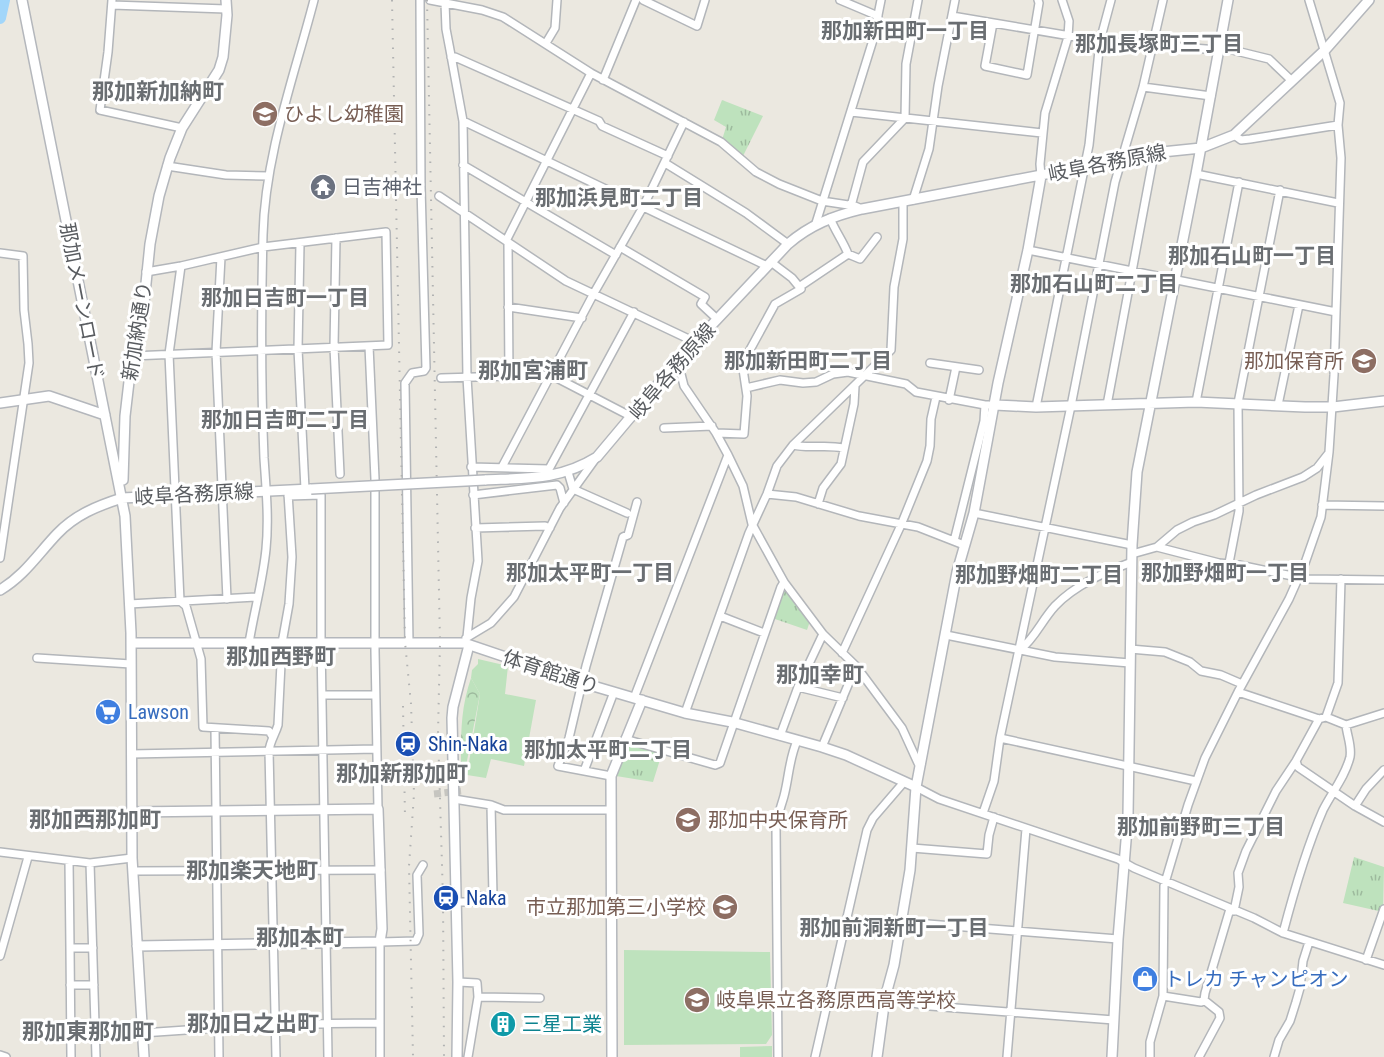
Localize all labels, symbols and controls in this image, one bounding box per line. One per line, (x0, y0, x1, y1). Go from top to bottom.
district label: 那加新田町一丁目 (821, 19, 989, 43)
district label: 那加長塚町三丁目 (1075, 32, 1243, 56)
district label: 那加新加納町 (92, 79, 224, 104)
school or university icon: ひよし幼稚園 (250, 99, 280, 129)
place label: ひよし幼稚園 (284, 102, 404, 126)
street label: 岐阜各務原線 (1046, 140, 1168, 186)
temple icon: 日吉神社 (308, 172, 338, 202)
place label: 日吉神社 (342, 175, 422, 199)
district label: 那加浜見町二丁目 (535, 186, 703, 210)
street label: 那加メーンロード (55, 221, 109, 381)
district label: 那加石山町一丁目 (1168, 244, 1336, 268)
district label: 那加石山町二丁目 (1010, 272, 1178, 296)
street label: 新加納通り (117, 280, 157, 382)
district label: 那加日吉町一丁目 (201, 286, 369, 310)
street label: 岐阜各務原線 (624, 318, 720, 424)
school or university icon: 那加保育所 (1349, 346, 1379, 376)
district label: 那加新田町二丁目 (724, 349, 892, 373)
place label: 那加保育所 (1244, 349, 1344, 373)
district label: 那加宮浦町 (478, 358, 588, 383)
district label: 那加日吉町二丁目 (201, 408, 369, 432)
street label: 岐阜各務原線 (133, 479, 255, 509)
district label: 那加太平町一丁目 (506, 561, 674, 585)
district label: 那加野畑町一丁目 (1141, 561, 1309, 585)
district label: 那加野畑町二丁目 (955, 563, 1123, 587)
district label: 那加西野町 (226, 644, 336, 669)
street label: 体育館通り (500, 645, 602, 699)
district label: 那加幸町 (776, 662, 864, 687)
supermarket icon: Lawson (93, 697, 123, 727)
place label: Lawson (128, 700, 189, 724)
station icon: Shin-Naka (393, 729, 423, 759)
place label: Shin-Naka (428, 732, 508, 756)
district label: 那加太平町二丁目 (524, 738, 692, 762)
district label: 那加新那加町 (336, 761, 468, 786)
school or university icon: 那加中央保育所 (673, 805, 703, 835)
district label: 那加西那加町 (29, 807, 161, 832)
place label: 那加中央保育所 (708, 808, 848, 832)
district label: 那加前野町三丁目 (1117, 815, 1285, 839)
district label: 那加楽天地町 (186, 858, 318, 883)
station icon: Naka (431, 883, 461, 913)
place label: Naka (466, 886, 507, 910)
school or university icon: 市立那加第三小学校 (710, 892, 740, 922)
place label: 市立那加第三小学校 (526, 895, 706, 919)
district label: 那加前洞新町一丁目 (800, 916, 989, 940)
district label: 那加本町 (256, 925, 344, 950)
shop icon: トレカ チャンピオン (1130, 964, 1160, 994)
place label: トレカ チャンピオン (1164, 967, 1348, 991)
school or university icon: 岐阜県立各務原西高等学校 (682, 985, 712, 1015)
place label: 岐阜県立各務原西高等学校 (716, 988, 956, 1012)
building icon: 三星工業 (488, 1009, 518, 1039)
district label: 那加日之出町 (187, 1011, 319, 1036)
place label: 三星工業 (522, 1012, 602, 1036)
district label: 那加東那加町 (22, 1019, 154, 1044)

